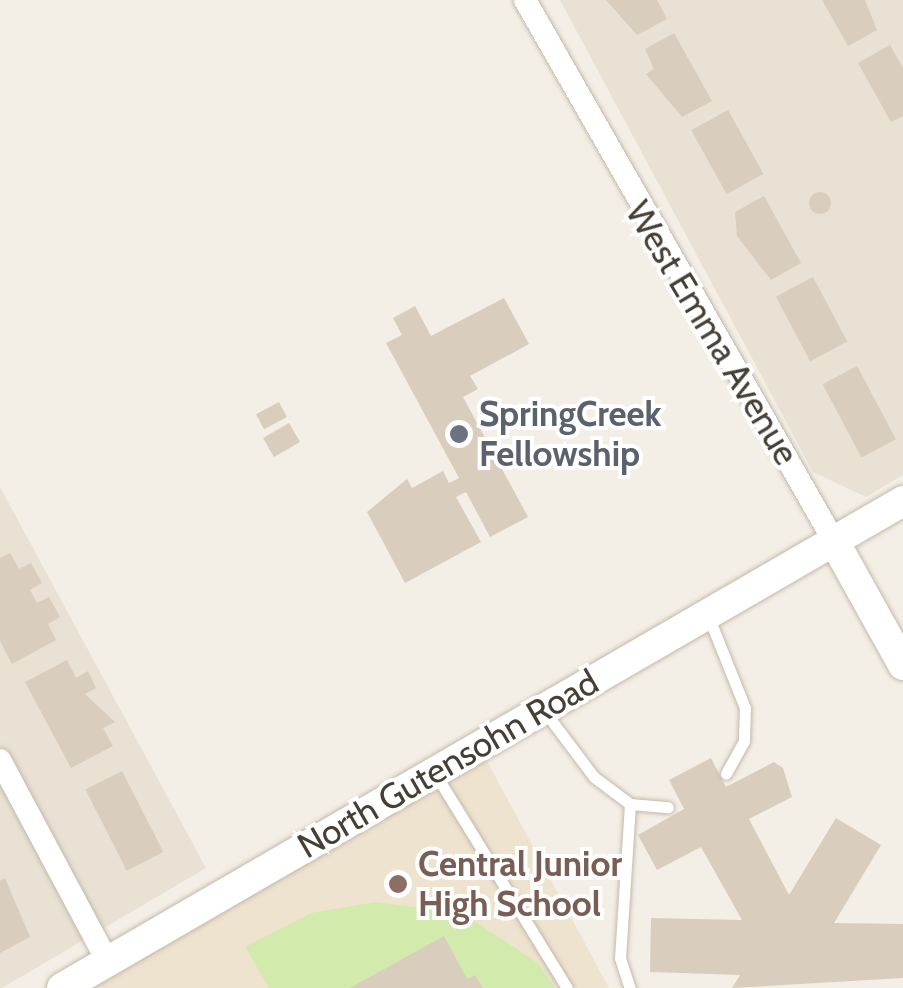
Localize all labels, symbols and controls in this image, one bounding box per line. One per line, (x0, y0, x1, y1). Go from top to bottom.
street label: West Emma Avenue (617, 194, 807, 472)
place label: SpringCreek Fellowship (479, 393, 661, 475)
marker: SpringCreek Fellowship (448, 423, 470, 445)
street label: North Gutensohn Road (290, 661, 606, 867)
place label: Central Junior High School (418, 843, 622, 925)
marker: Central Junior High School (387, 873, 409, 895)

